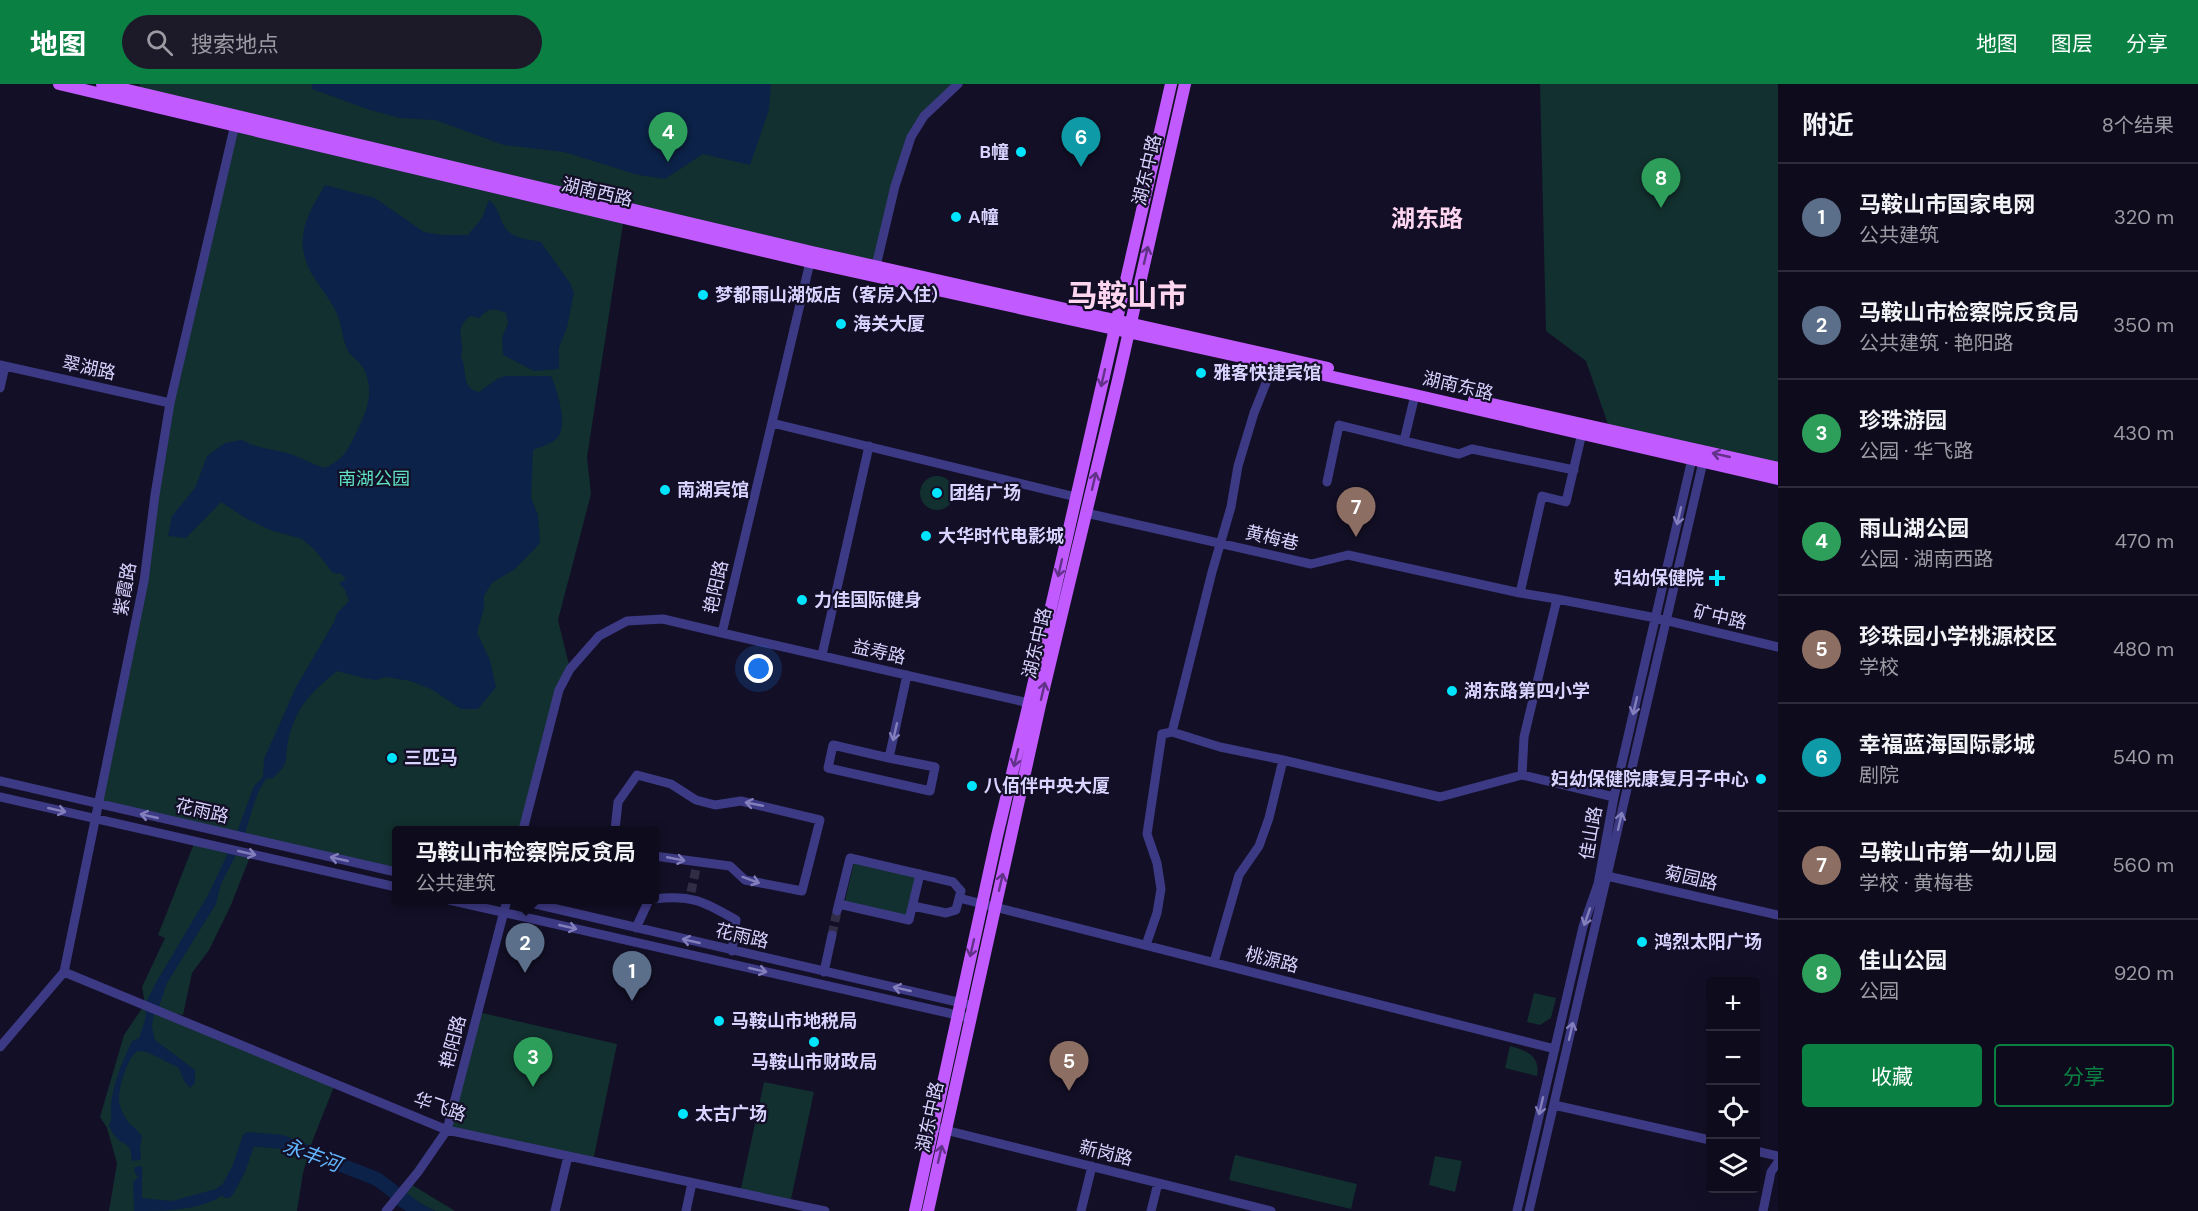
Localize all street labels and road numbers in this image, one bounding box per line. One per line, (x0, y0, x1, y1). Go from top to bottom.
street label: 湖东中路 (1127, 132, 1167, 208)
street label: 湖南西路 (559, 172, 635, 212)
street label: 翠湖路 (60, 351, 118, 385)
street label: 湖南东路 (1420, 366, 1496, 406)
street label: 黄梅巷 (1243, 520, 1301, 556)
street label: 艳阳路 (698, 558, 734, 616)
street label: 紫霞路 (108, 560, 142, 618)
street label: 矿中路 (1691, 599, 1749, 635)
street label: 湖东中路 (1017, 605, 1057, 681)
street label: 益寿路 (850, 634, 908, 670)
street label: 花雨路 (173, 793, 231, 829)
street label: 佳山路 (1574, 804, 1608, 862)
street label: 菊园路 (1662, 860, 1720, 896)
street label: 花雨路 (713, 918, 771, 954)
street label: 桃源路 (1243, 942, 1301, 978)
street label: 艳阳路 (434, 1013, 472, 1071)
street label: 湖东中路 (911, 1079, 949, 1155)
street label: 华飞路 (411, 1087, 469, 1127)
street label: 新岗路 (1077, 1135, 1135, 1171)

